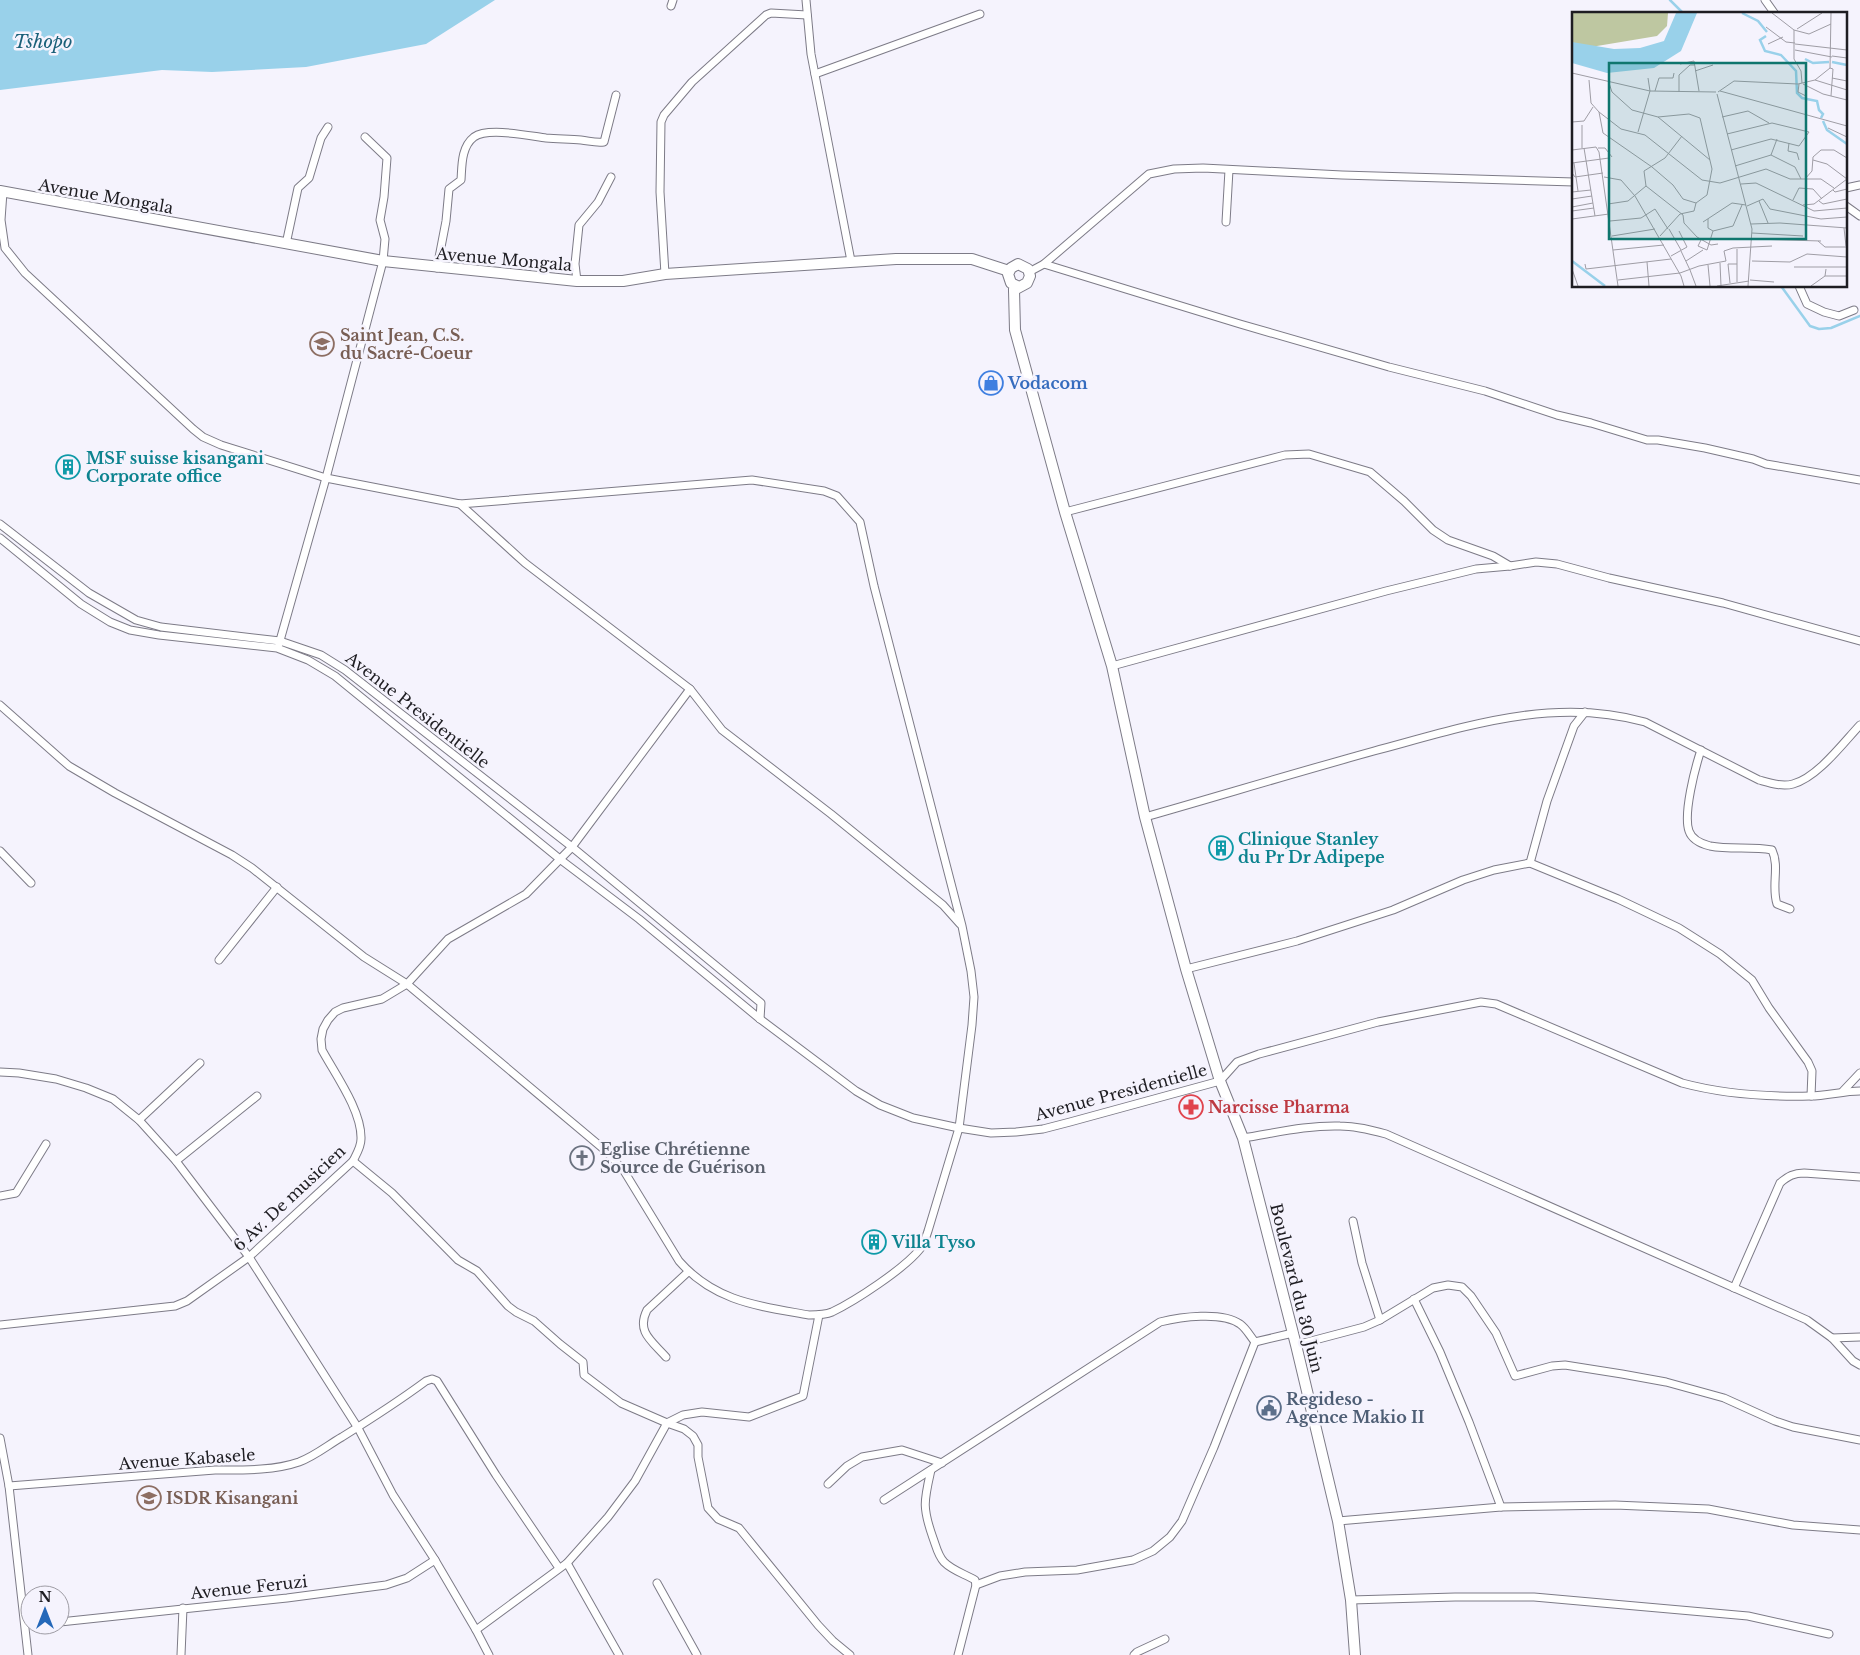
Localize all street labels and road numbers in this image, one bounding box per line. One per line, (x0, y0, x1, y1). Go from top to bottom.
street label: Avenue Mongala (36, 174, 175, 218)
street label: Avenue Mongala (434, 243, 573, 275)
street label: Avenue Presidentielle (341, 647, 494, 772)
street label: Avenue Presidentielle (1032, 1059, 1209, 1125)
street label: 6 Av. De musicien (229, 1141, 349, 1255)
street label: Boulevard du 30 Juin (1266, 1201, 1328, 1375)
street label: Avenue Kabasele (117, 1444, 256, 1474)
street label: Avenue Feruzi (189, 1571, 309, 1603)

